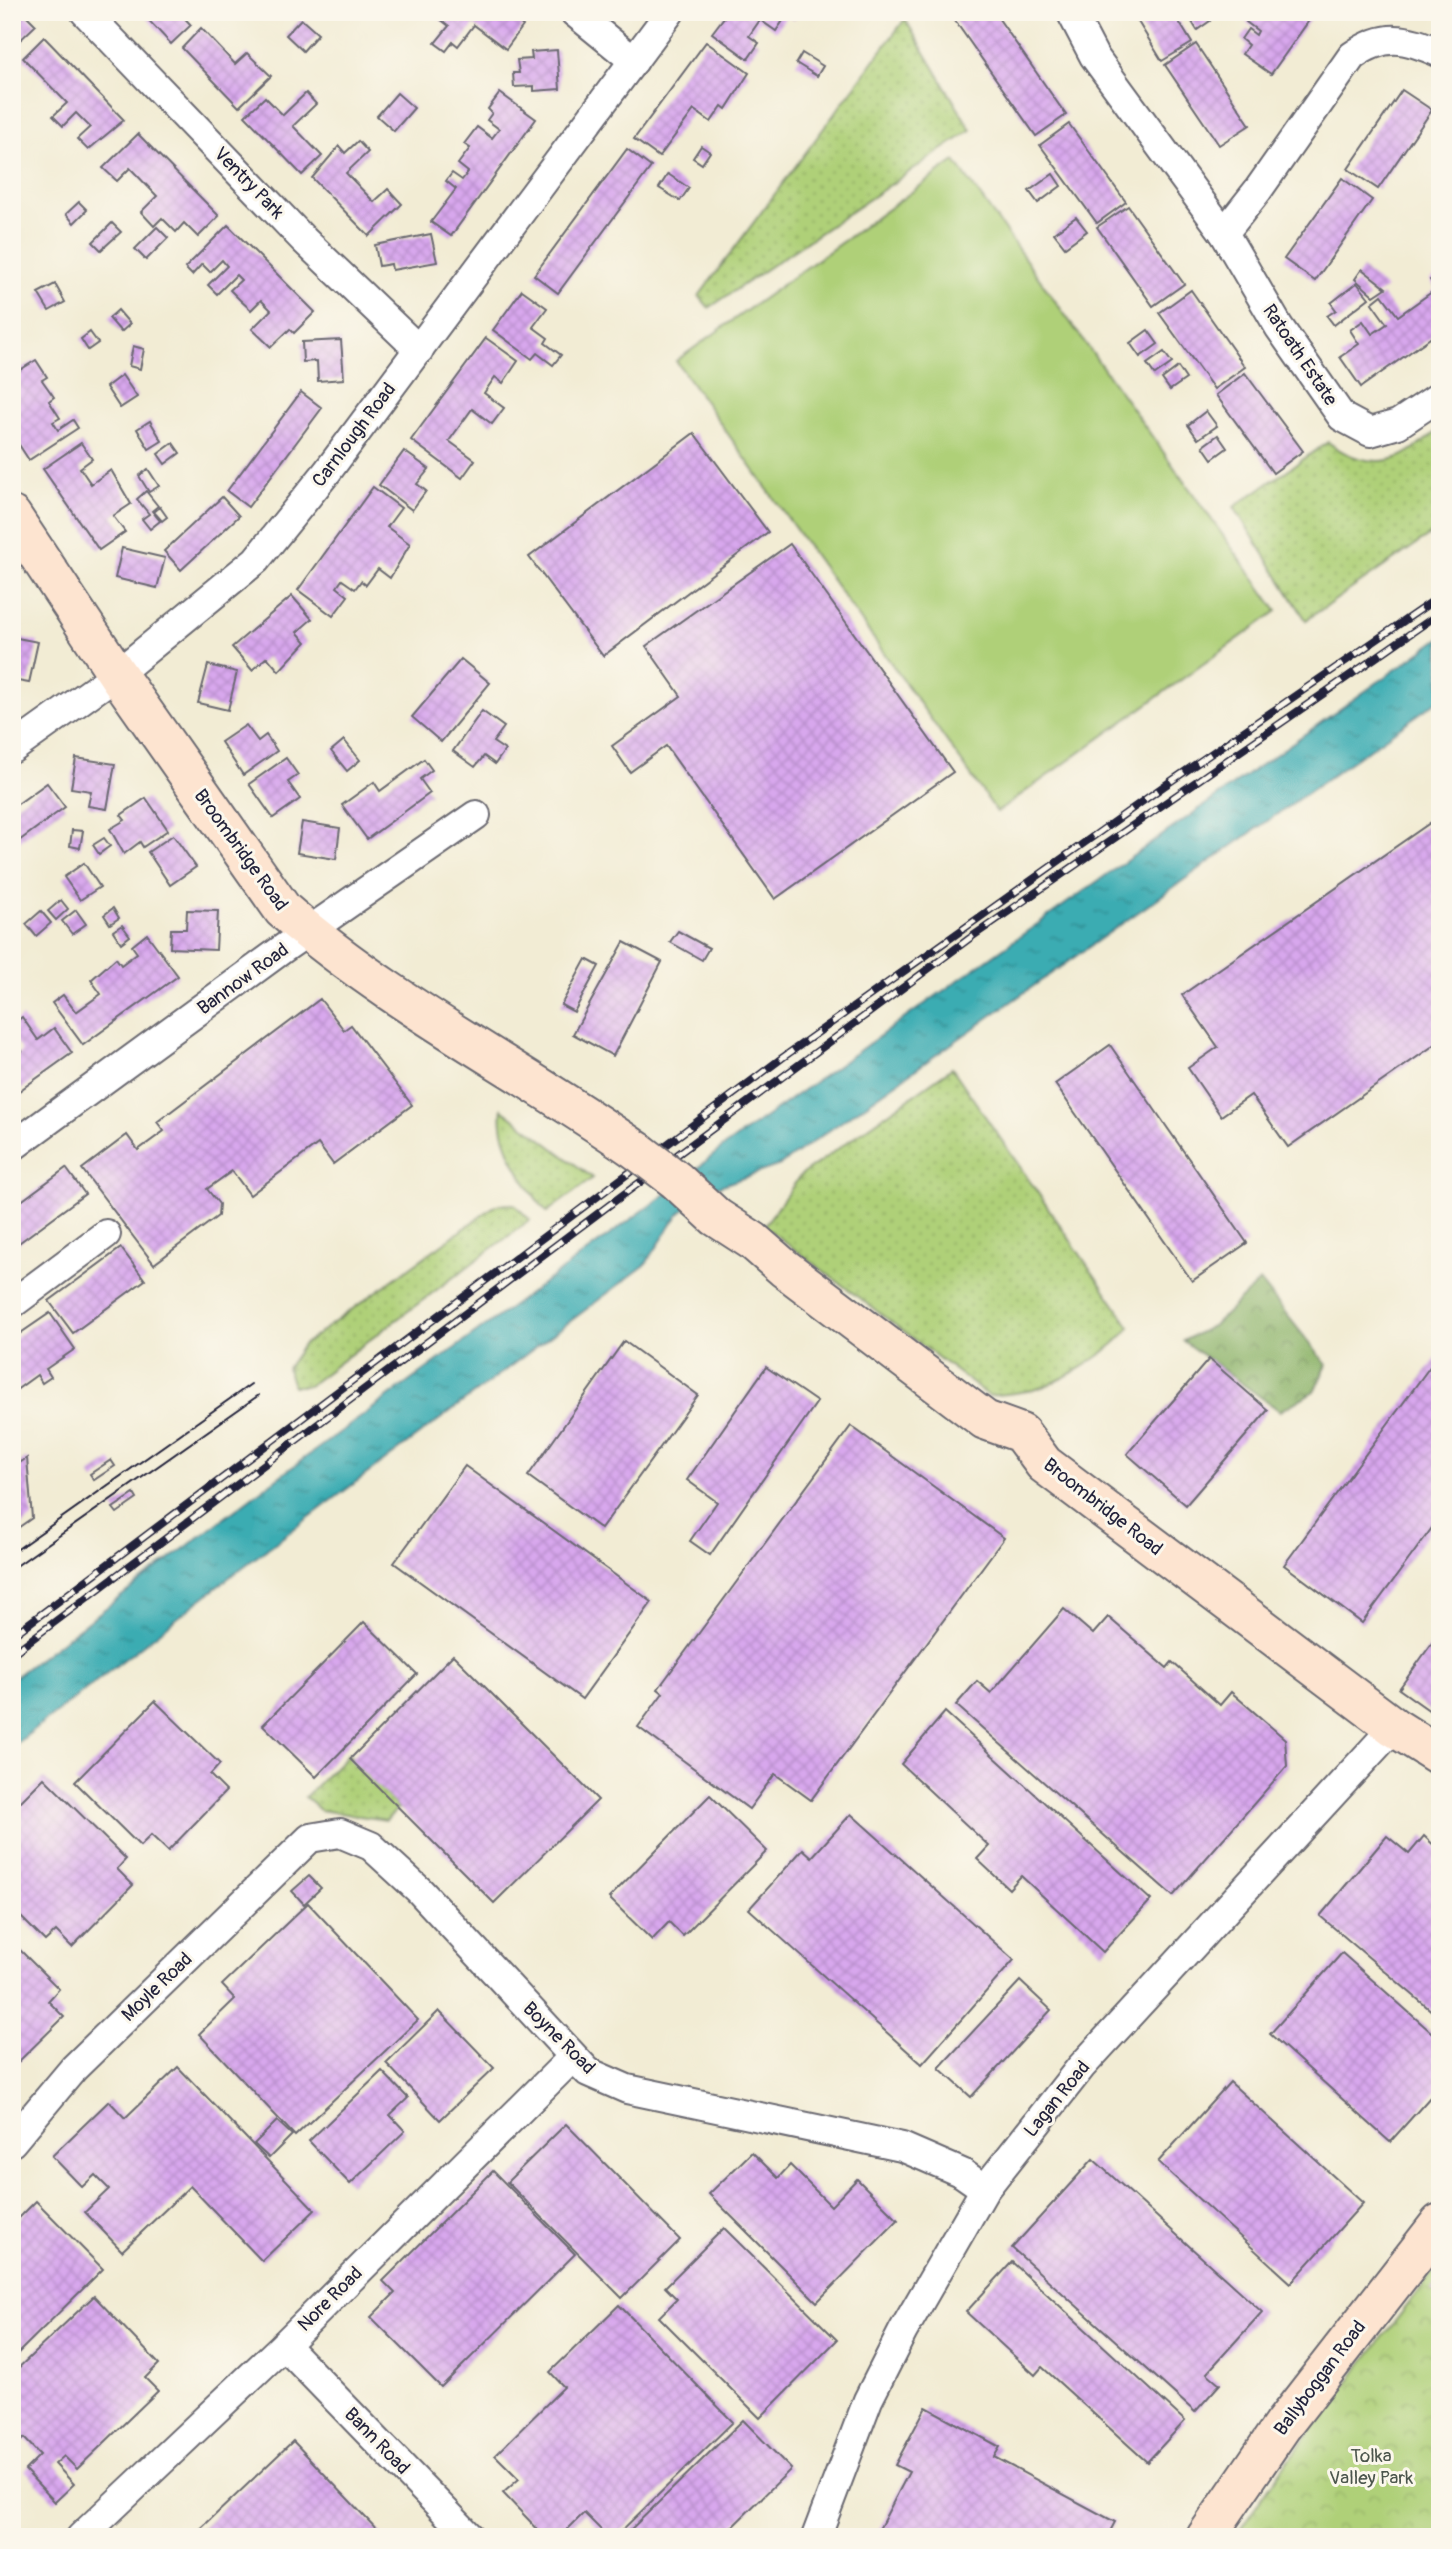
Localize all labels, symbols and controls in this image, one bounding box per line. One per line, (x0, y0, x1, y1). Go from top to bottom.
street label: Ventry Park (209, 142, 289, 224)
street label: Ratoath Estate (1257, 300, 1343, 411)
street label: Carnlough Road (307, 378, 401, 492)
street label: Broombridge Road (189, 784, 293, 916)
street label: Bannow Road (193, 938, 293, 1020)
street label: Broombridge Road (1039, 1453, 1167, 1561)
street label: Moyle Road (117, 1947, 197, 2027)
street label: Boyne Road (518, 1997, 600, 2079)
street label: Lagan Road (1019, 2056, 1095, 2142)
street label: Nore Road (292, 2261, 368, 2337)
street label: Ballyboggan Road (1269, 2316, 1371, 2440)
street label: Bann Road (339, 2402, 415, 2480)
park label: Tolka Valley Park (1329, 2444, 1413, 2490)

